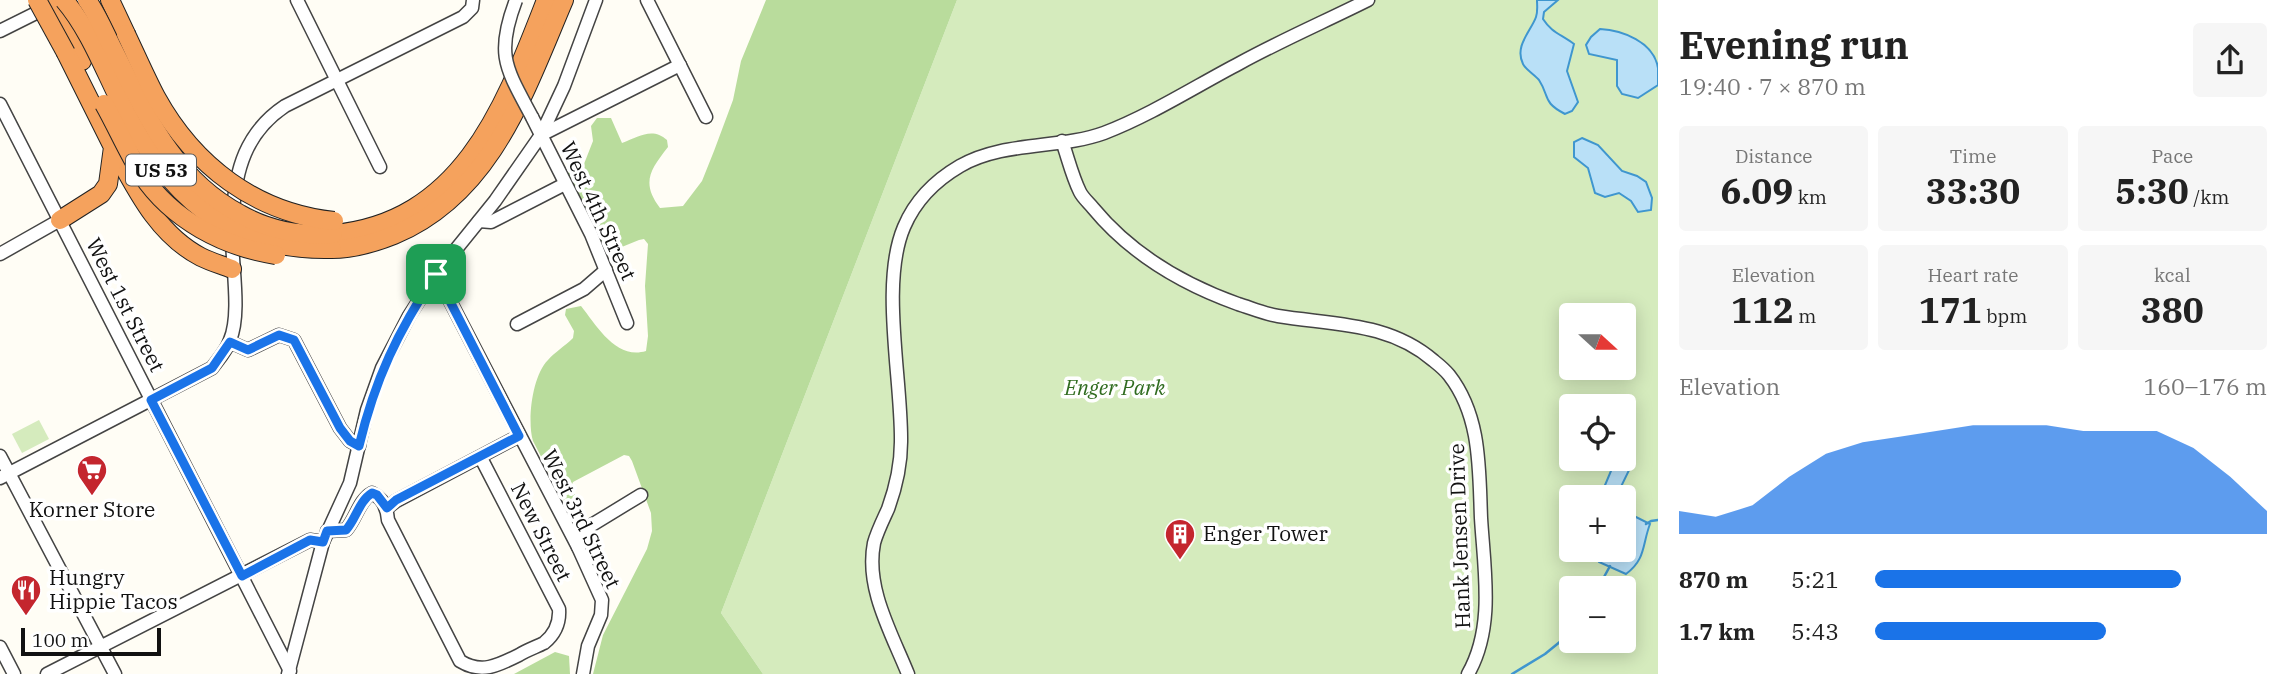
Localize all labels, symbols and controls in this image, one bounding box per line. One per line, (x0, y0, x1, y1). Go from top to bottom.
text: Evening run (1679, 20, 1909, 69)
button: share (2193, 23, 2267, 97)
text: 19:40 · 7 × 870 m (1679, 71, 1866, 101)
street label: West 4th Street (555, 137, 643, 284)
text: Distance (1735, 144, 1812, 168)
text: Time (1950, 144, 1996, 168)
text: Pace (2151, 144, 2193, 168)
road number: US 53 (126, 154, 196, 186)
text: 6.09 (1720, 168, 1793, 214)
text: 33:30 (1926, 168, 2020, 214)
text: 5:30 (2115, 168, 2189, 214)
text: km (1793, 185, 1827, 209)
text: /km (2189, 185, 2229, 209)
street label: West 1st Street (80, 233, 172, 376)
pin (406, 244, 466, 304)
icon: arrive (417, 255, 455, 293)
text: Elevation (1732, 263, 1816, 287)
text: Heart rate (1928, 263, 2018, 287)
text: kcal (2154, 263, 2191, 287)
text: 112 (1731, 287, 1794, 333)
text: 171 (1919, 287, 1982, 333)
text: 380 (2141, 287, 2204, 333)
north arrow (1559, 303, 1636, 380)
map controls (1559, 303, 1636, 653)
text: m (1794, 304, 1816, 328)
text: bpm (1982, 304, 2027, 328)
text: Elevation (1679, 371, 1780, 401)
text: 160–176 m (2143, 371, 2267, 401)
park label: Enger Park (1064, 373, 1166, 401)
button: locate (1559, 394, 1636, 471)
street label: Hank Jensen Drive (1442, 443, 1476, 629)
street label: West 3rd Street (536, 444, 628, 593)
supermarket icon: Korner Store (75, 453, 109, 497)
street label: New Street (505, 477, 579, 586)
button: + (1559, 485, 1636, 562)
place label: Korner Store (29, 495, 155, 523)
building icon: Enger Tower (1163, 517, 1197, 561)
place label: Enger Tower (1203, 519, 1328, 547)
place label: Hungry Hippie Tacos (49, 563, 178, 615)
text: 870 m (1679, 564, 1748, 594)
text: 5:21 (1791, 564, 1839, 594)
restaurant icon: Hungry Hippie Tacos (9, 573, 43, 617)
button: − (1559, 576, 1636, 653)
text: 1.7 km (1679, 616, 1755, 646)
text: 5:43 (1791, 616, 1839, 646)
scale bar (21, 625, 161, 657)
text: 100 m (32, 628, 89, 652)

